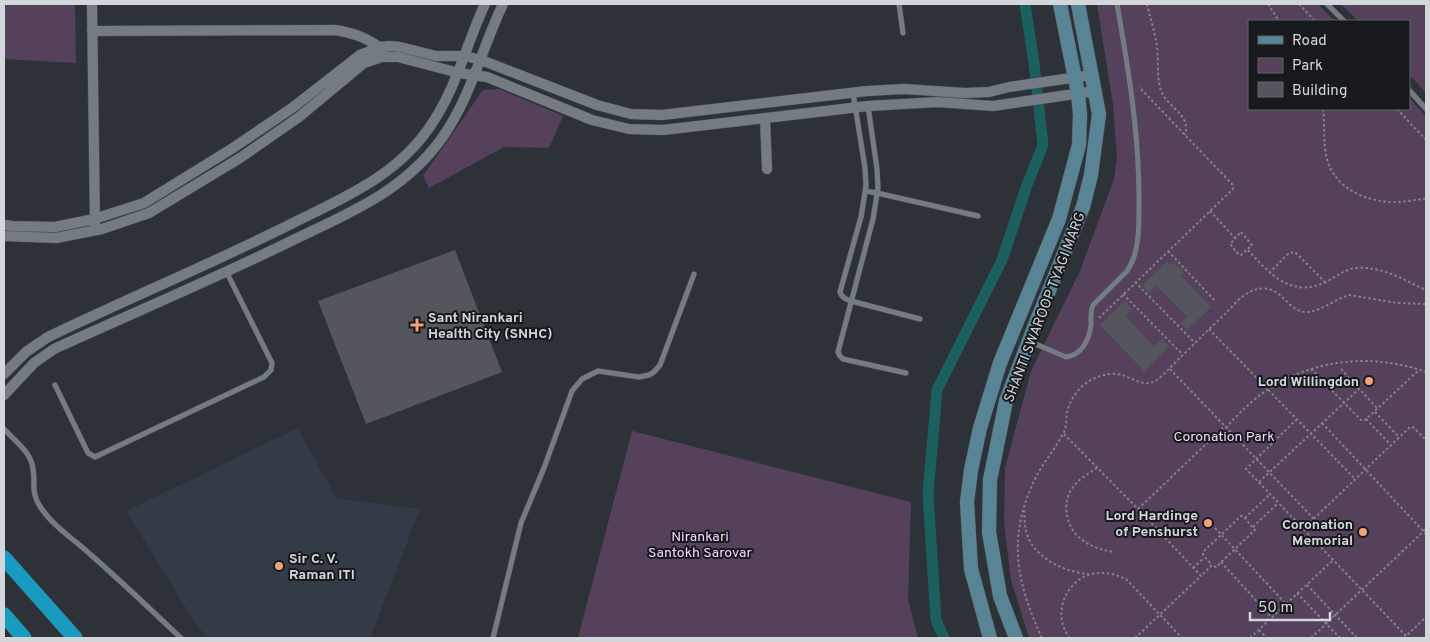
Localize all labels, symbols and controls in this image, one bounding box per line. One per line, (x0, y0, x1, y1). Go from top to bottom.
legend (1248, 20, 1410, 110)
text: Road (1292, 32, 1327, 51)
text: Park (1292, 57, 1323, 76)
text: Building (1292, 82, 1347, 101)
street label: SHANTI SWAROOP TYAGI MARG (1001, 210, 1090, 405)
place label: Sant Nirankari Health City (SNHC) (428, 310, 552, 343)
marker: Sant Nirankari Health City (SNHC) (410, 318, 424, 332)
place label: Lord Willingdon (1258, 374, 1359, 391)
marker: Lord Willingdon (1363, 375, 1375, 387)
park label: Coronation Park (1173, 429, 1275, 446)
place label: Lord Hardinge of Penshurst (1106, 508, 1198, 541)
marker: Lord Hardinge of Penshurst (1202, 517, 1214, 529)
place label: Coronation Memorial (1282, 517, 1353, 550)
marker: Coronation Memorial (1357, 526, 1369, 538)
park label: Nirankari Santokh Sarovar (648, 529, 752, 562)
place label: Sir C. V. Raman ITI (289, 551, 355, 584)
marker: Sir C. V. Raman ITI (273, 560, 285, 572)
scale bar (1250, 590, 1330, 622)
text: 50 m (1258, 599, 1293, 618)

